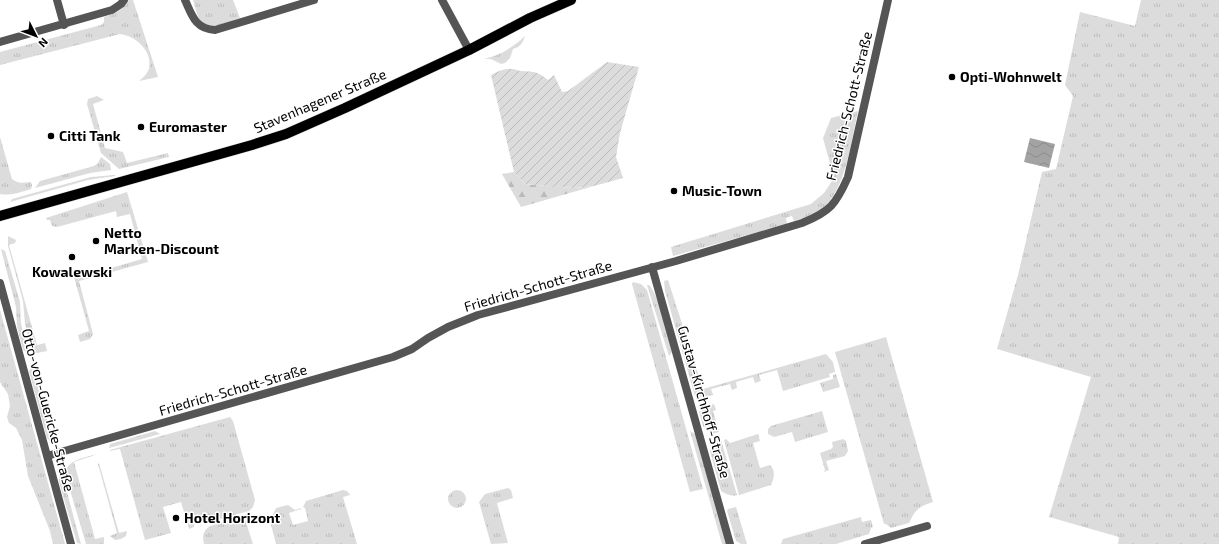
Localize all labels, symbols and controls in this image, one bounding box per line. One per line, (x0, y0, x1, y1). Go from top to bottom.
north arrow (16, 16, 56, 56)
street label: Friedrich-Schott-Straße (822, 30, 875, 182)
text: N (36, 36, 51, 50)
street label: Stavenhagener Straße (251, 65, 389, 136)
place label: Opti-Wohnwelt (960, 68, 1062, 85)
marker: Opti-Wohnwelt (947, 72, 957, 82)
place label: Euromaster (149, 118, 227, 135)
marker: Euromaster (136, 122, 146, 132)
place label: Citti Tank (59, 127, 121, 144)
marker: Citti Tank (46, 131, 56, 141)
place label: Music-Town (682, 182, 762, 199)
marker: Music-Town (669, 186, 679, 196)
place label: Netto Marken-Discount (104, 224, 219, 257)
marker: Netto Marken-Discount (91, 236, 101, 246)
marker: Kowalewski (67, 252, 77, 262)
street label: Friedrich-Schott-Straße (462, 256, 614, 315)
place label: Kowalewski (32, 263, 112, 280)
street label: Gustav-Kirchhoff-Straße (675, 324, 734, 480)
street label: Otto-von-Guericke-Straße (19, 326, 78, 493)
street label: Friedrich-Schott-Straße (157, 360, 309, 419)
place label: Hotel Horizont (184, 509, 281, 526)
marker: Hotel Horizont (171, 513, 181, 523)

